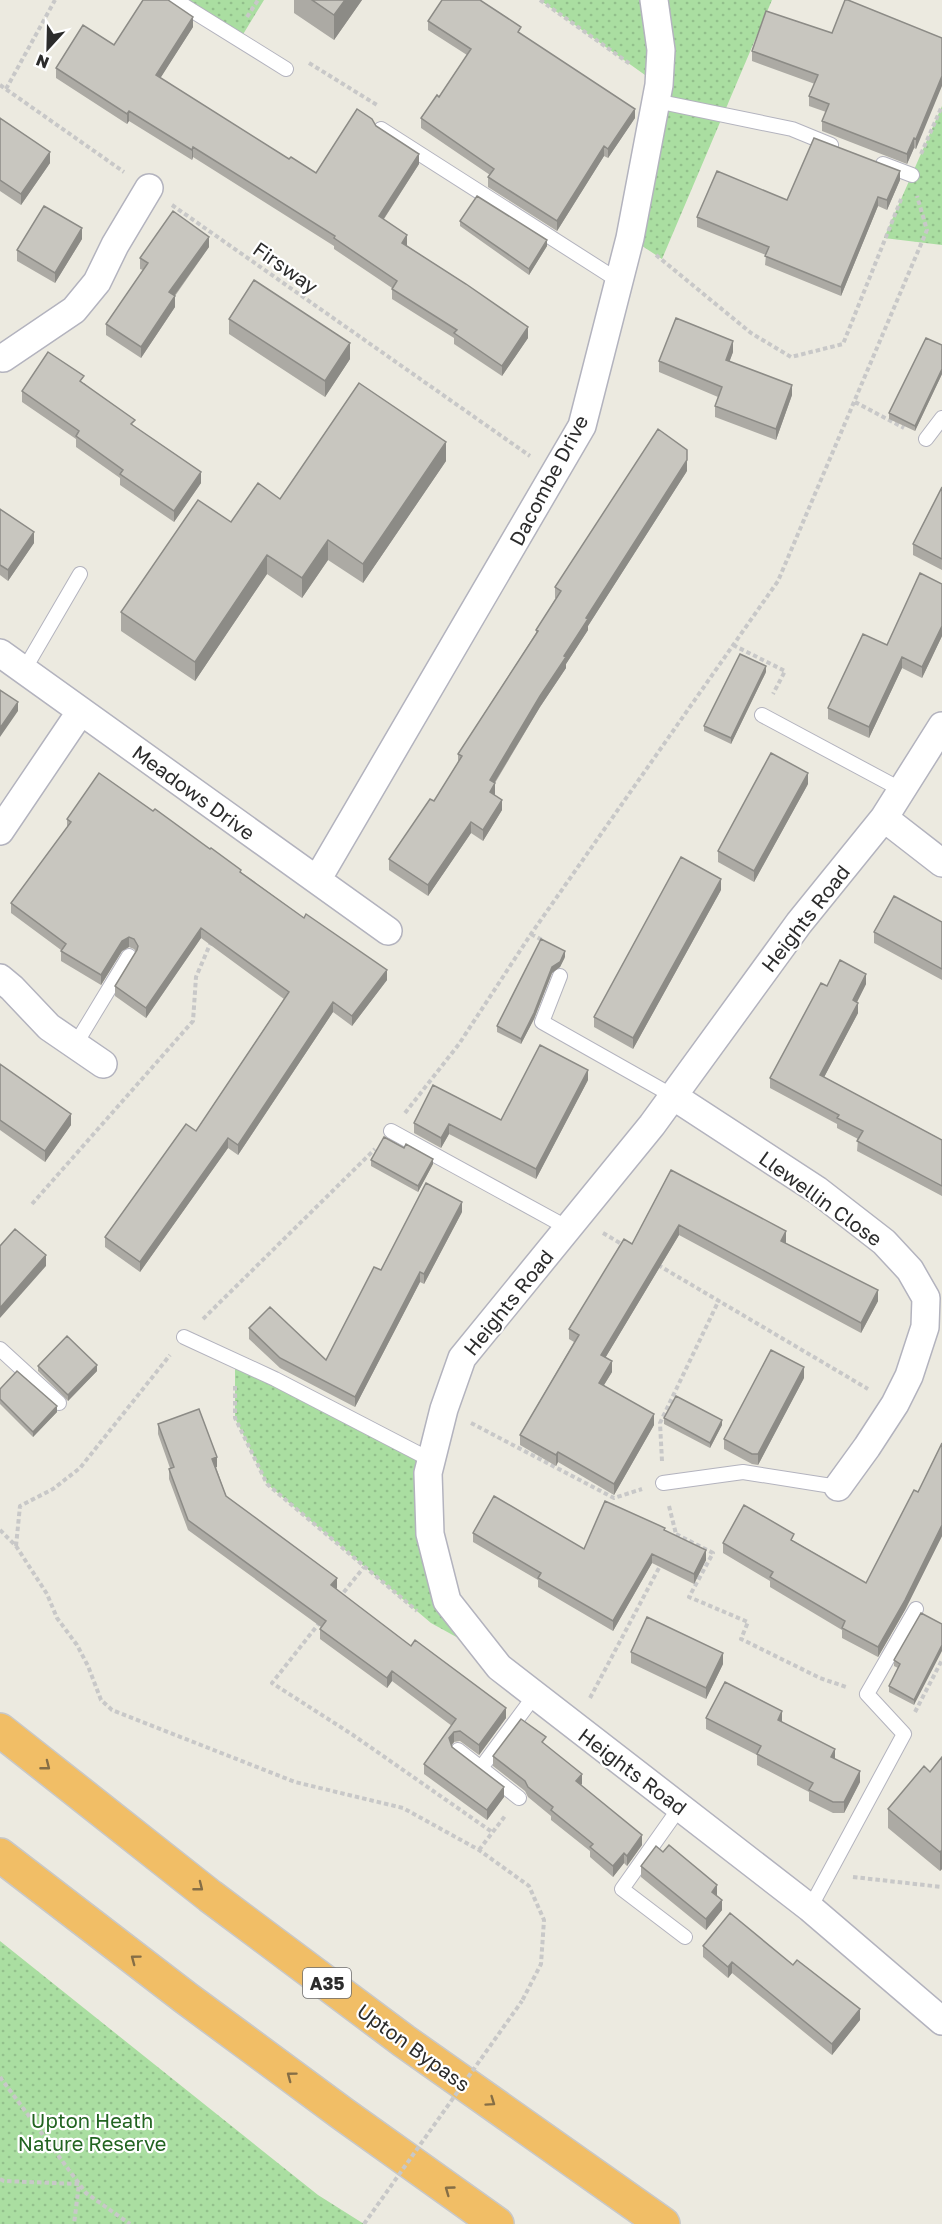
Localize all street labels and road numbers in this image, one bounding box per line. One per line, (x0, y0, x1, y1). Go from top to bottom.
street label: Firsway (249, 236, 323, 298)
street label: Dacombe Drive (504, 411, 592, 549)
street label: Meadows Drive (128, 740, 260, 844)
street label: Heights Road (756, 860, 854, 976)
street label: Llewellin Close (755, 1145, 887, 1251)
street label: Heights Road (458, 1244, 558, 1360)
street label: Heights Road (574, 1723, 692, 1819)
road number: A35 (303, 1968, 351, 1998)
street label: Upton Bypass (353, 1998, 475, 2096)

